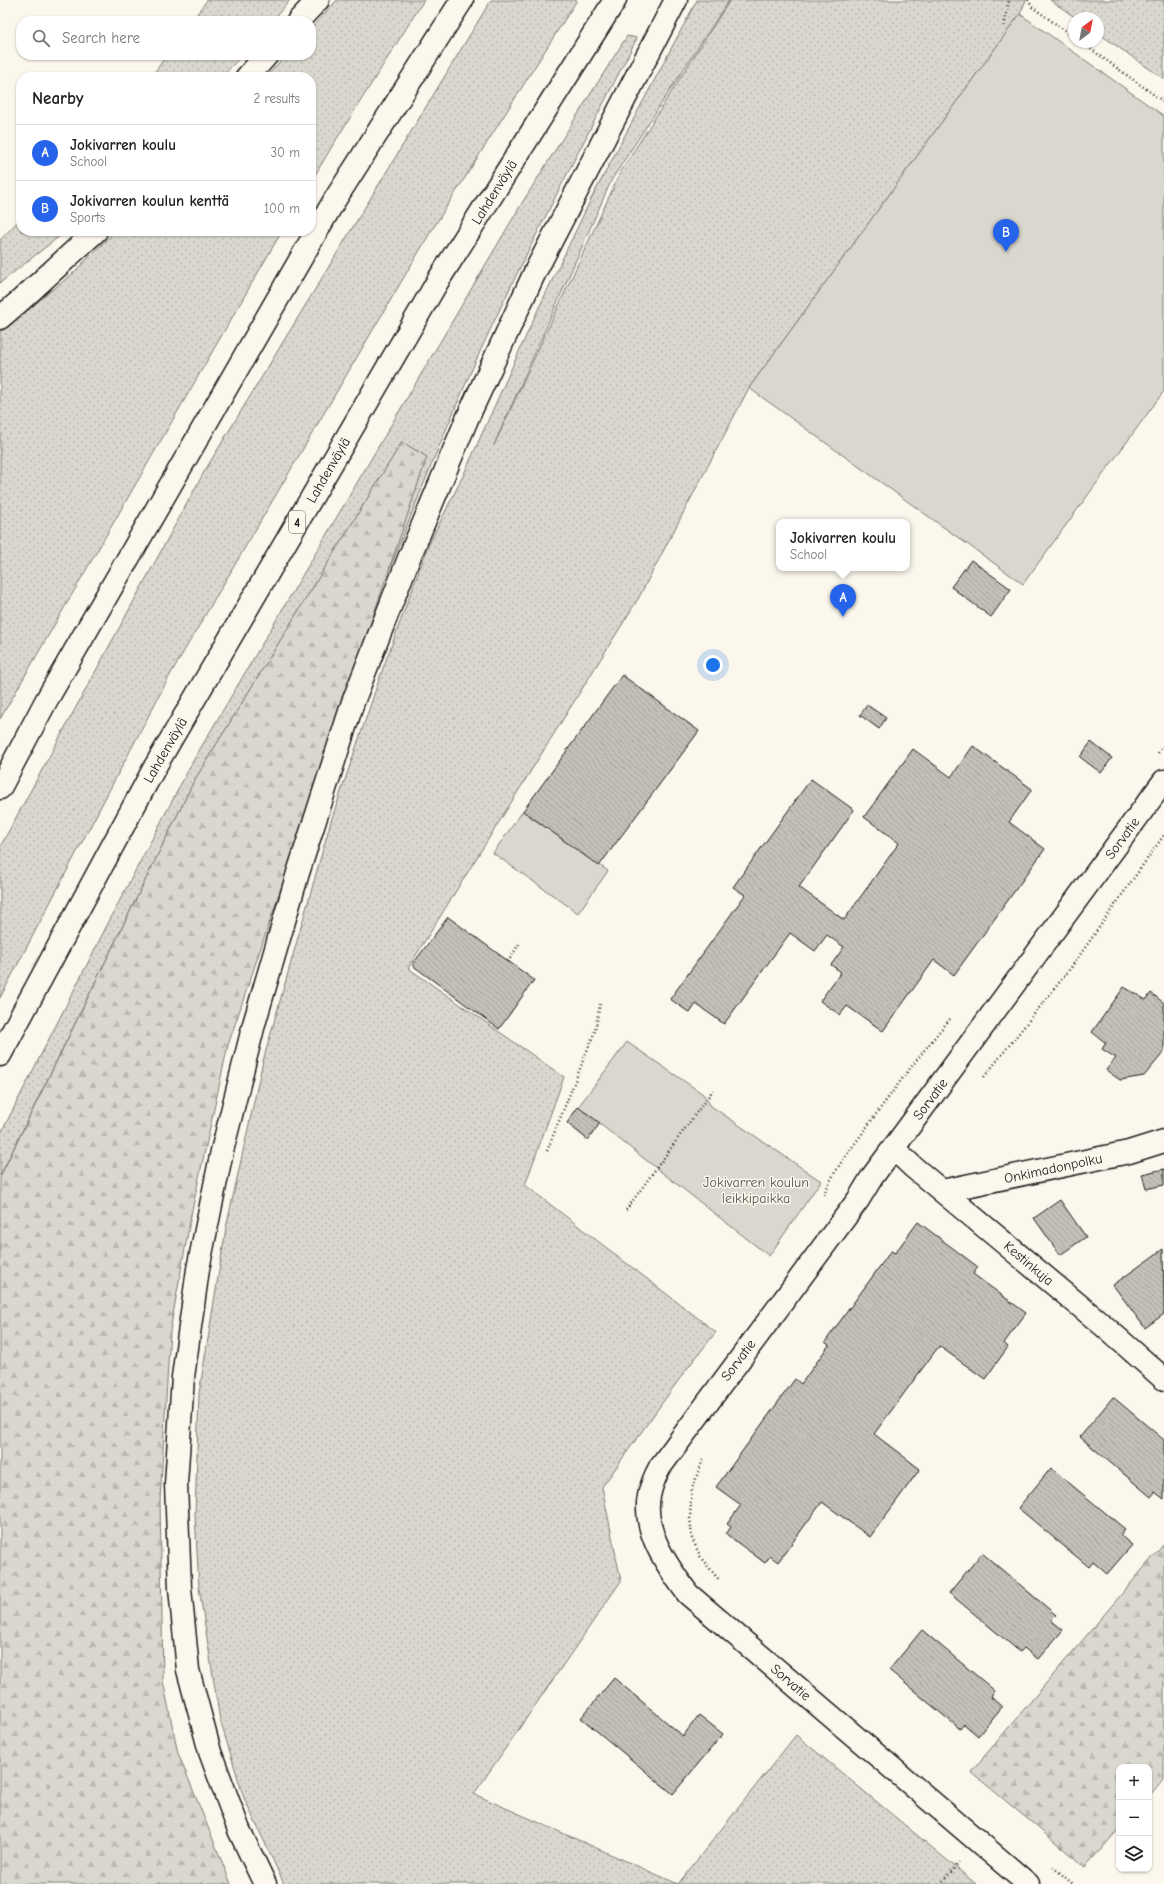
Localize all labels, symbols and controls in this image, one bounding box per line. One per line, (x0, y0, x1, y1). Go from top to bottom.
north arrow (1068, 12, 1104, 48)
search box (16, 16, 316, 60)
icon: search (30, 27, 52, 49)
text: Search here (62, 29, 140, 47)
text: Nearby (32, 89, 83, 108)
text: 2 results (253, 91, 300, 106)
text: Jokivarren koulu (70, 136, 176, 154)
text: A (41, 145, 49, 160)
text: 30 m (270, 145, 300, 160)
text: School (70, 154, 107, 169)
street label: Lahdenväylä (468, 157, 521, 228)
text: Jokivarren koulun kenttä (70, 192, 229, 210)
text: B (41, 201, 49, 216)
text: 100 m (264, 201, 300, 216)
text: Sports (70, 210, 105, 225)
pin: B (993, 219, 1019, 252)
street label: Lahdenväylä (303, 434, 354, 506)
road number: 4 (289, 511, 305, 533)
popup (776, 519, 910, 571)
text: Jokivarren koulu (790, 529, 896, 547)
text: School (790, 547, 827, 562)
pin: A (830, 584, 856, 617)
your location (703, 655, 723, 675)
street label: Lahdenväylä (140, 714, 191, 786)
street label: Sorvatie (1102, 814, 1143, 863)
street label: Sorvatie (909, 1075, 952, 1123)
street label: Onkimadonpolku (1002, 1150, 1104, 1187)
park label: Jokivarren koulun leikkipaikka (703, 1174, 809, 1207)
street label: Kestinkuja (1000, 1238, 1057, 1289)
street label: Sorvatie (717, 1336, 760, 1384)
street label: Sorvatie (767, 1660, 814, 1704)
map controls (1116, 1764, 1152, 1872)
button: + (1116, 1764, 1152, 1800)
button: − (1116, 1800, 1152, 1836)
button: layers (1116, 1836, 1152, 1872)

